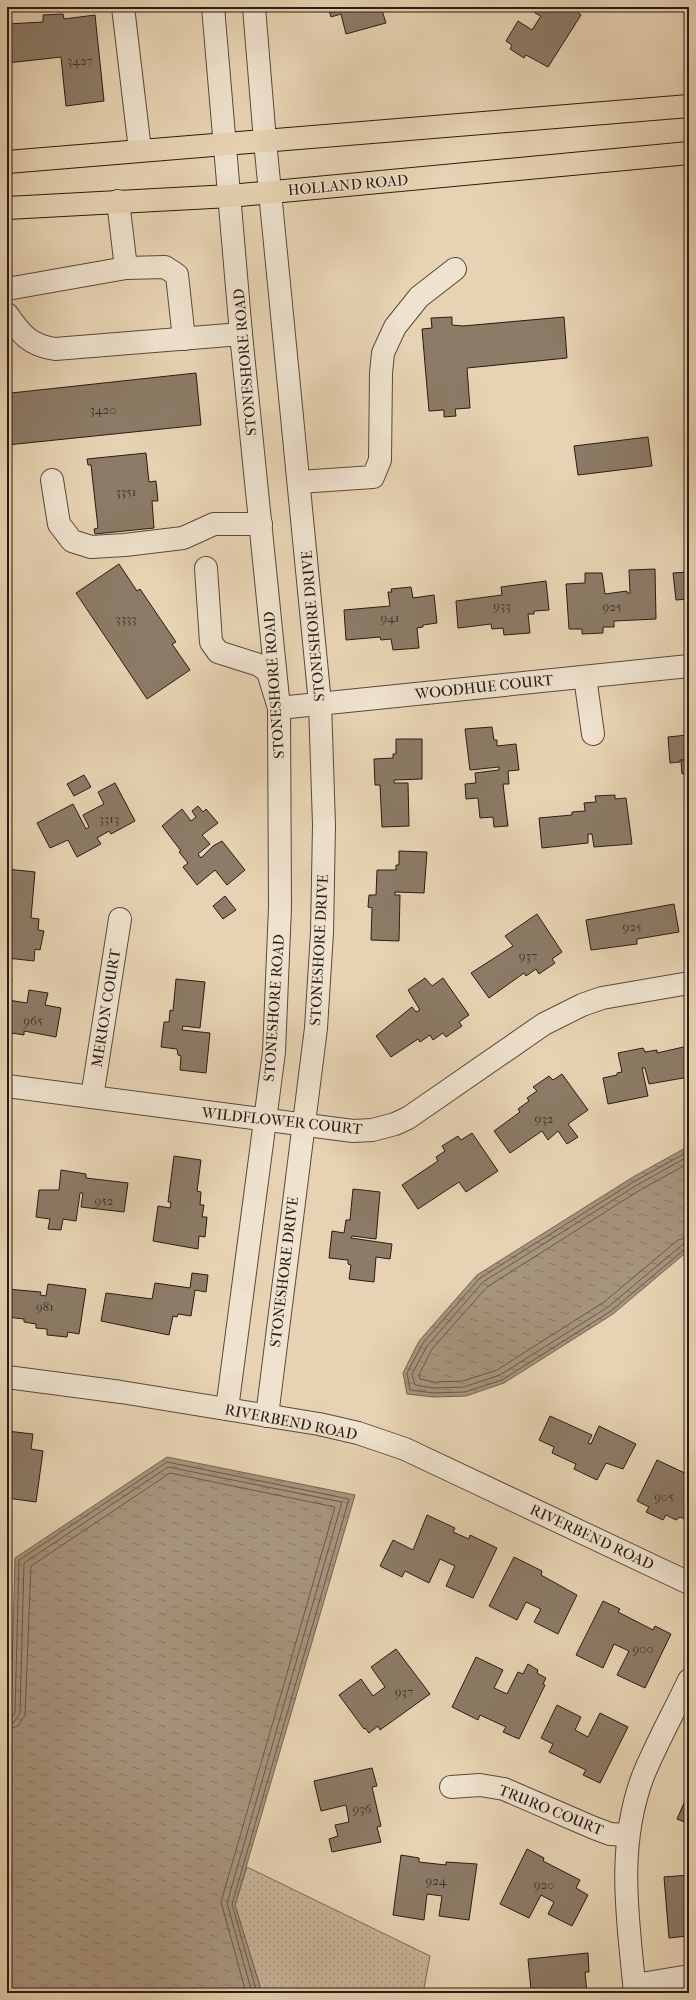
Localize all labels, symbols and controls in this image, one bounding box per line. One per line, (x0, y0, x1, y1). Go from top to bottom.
house number: 3427 (67, 53, 93, 68)
street label: HOLLAND ROAD (287, 171, 409, 199)
street label: STONESHORE ROAD (230, 288, 260, 436)
house number: 3420 (90, 402, 116, 417)
house number: 3351 (116, 484, 136, 499)
street label: STONESHORE DRIVE (297, 550, 329, 702)
house number: 933 (493, 598, 511, 613)
house number: 925 (602, 599, 622, 614)
house number: 941 (380, 610, 400, 625)
house number: 3333 (115, 611, 137, 626)
street label: STONESHORE ROAD (260, 611, 288, 759)
street label: WOODHUE COURT (413, 671, 555, 703)
house number: 3313 (99, 811, 119, 826)
street label: STONESHORE DRIVE (306, 874, 332, 1026)
house number: 925 (622, 919, 642, 934)
street label: STONESHORE ROAD (260, 934, 288, 1082)
street label: MERION COURT (88, 947, 124, 1069)
house number: 937 (519, 948, 537, 963)
house number: 965 (23, 1013, 43, 1028)
street label: WILDFLOWER COURT (200, 1104, 364, 1138)
house number: 932 (535, 1111, 554, 1126)
house number: 952 (94, 1193, 114, 1208)
street label: STONESHORE DRIVE (266, 1196, 302, 1348)
house number: 981 (36, 1299, 54, 1314)
street label: RIVERBEND ROAD (223, 1400, 359, 1444)
house number: 905 (654, 1489, 674, 1504)
street label: RIVERBEND ROAD (527, 1500, 657, 1574)
house number: 900 (632, 1641, 654, 1656)
house number: 937 (395, 1684, 413, 1699)
street label: TRURO COURT (496, 1781, 607, 1840)
house number: 936 (352, 1801, 373, 1816)
house number: 924 (425, 1873, 447, 1888)
house number: 920 (534, 1877, 554, 1892)

